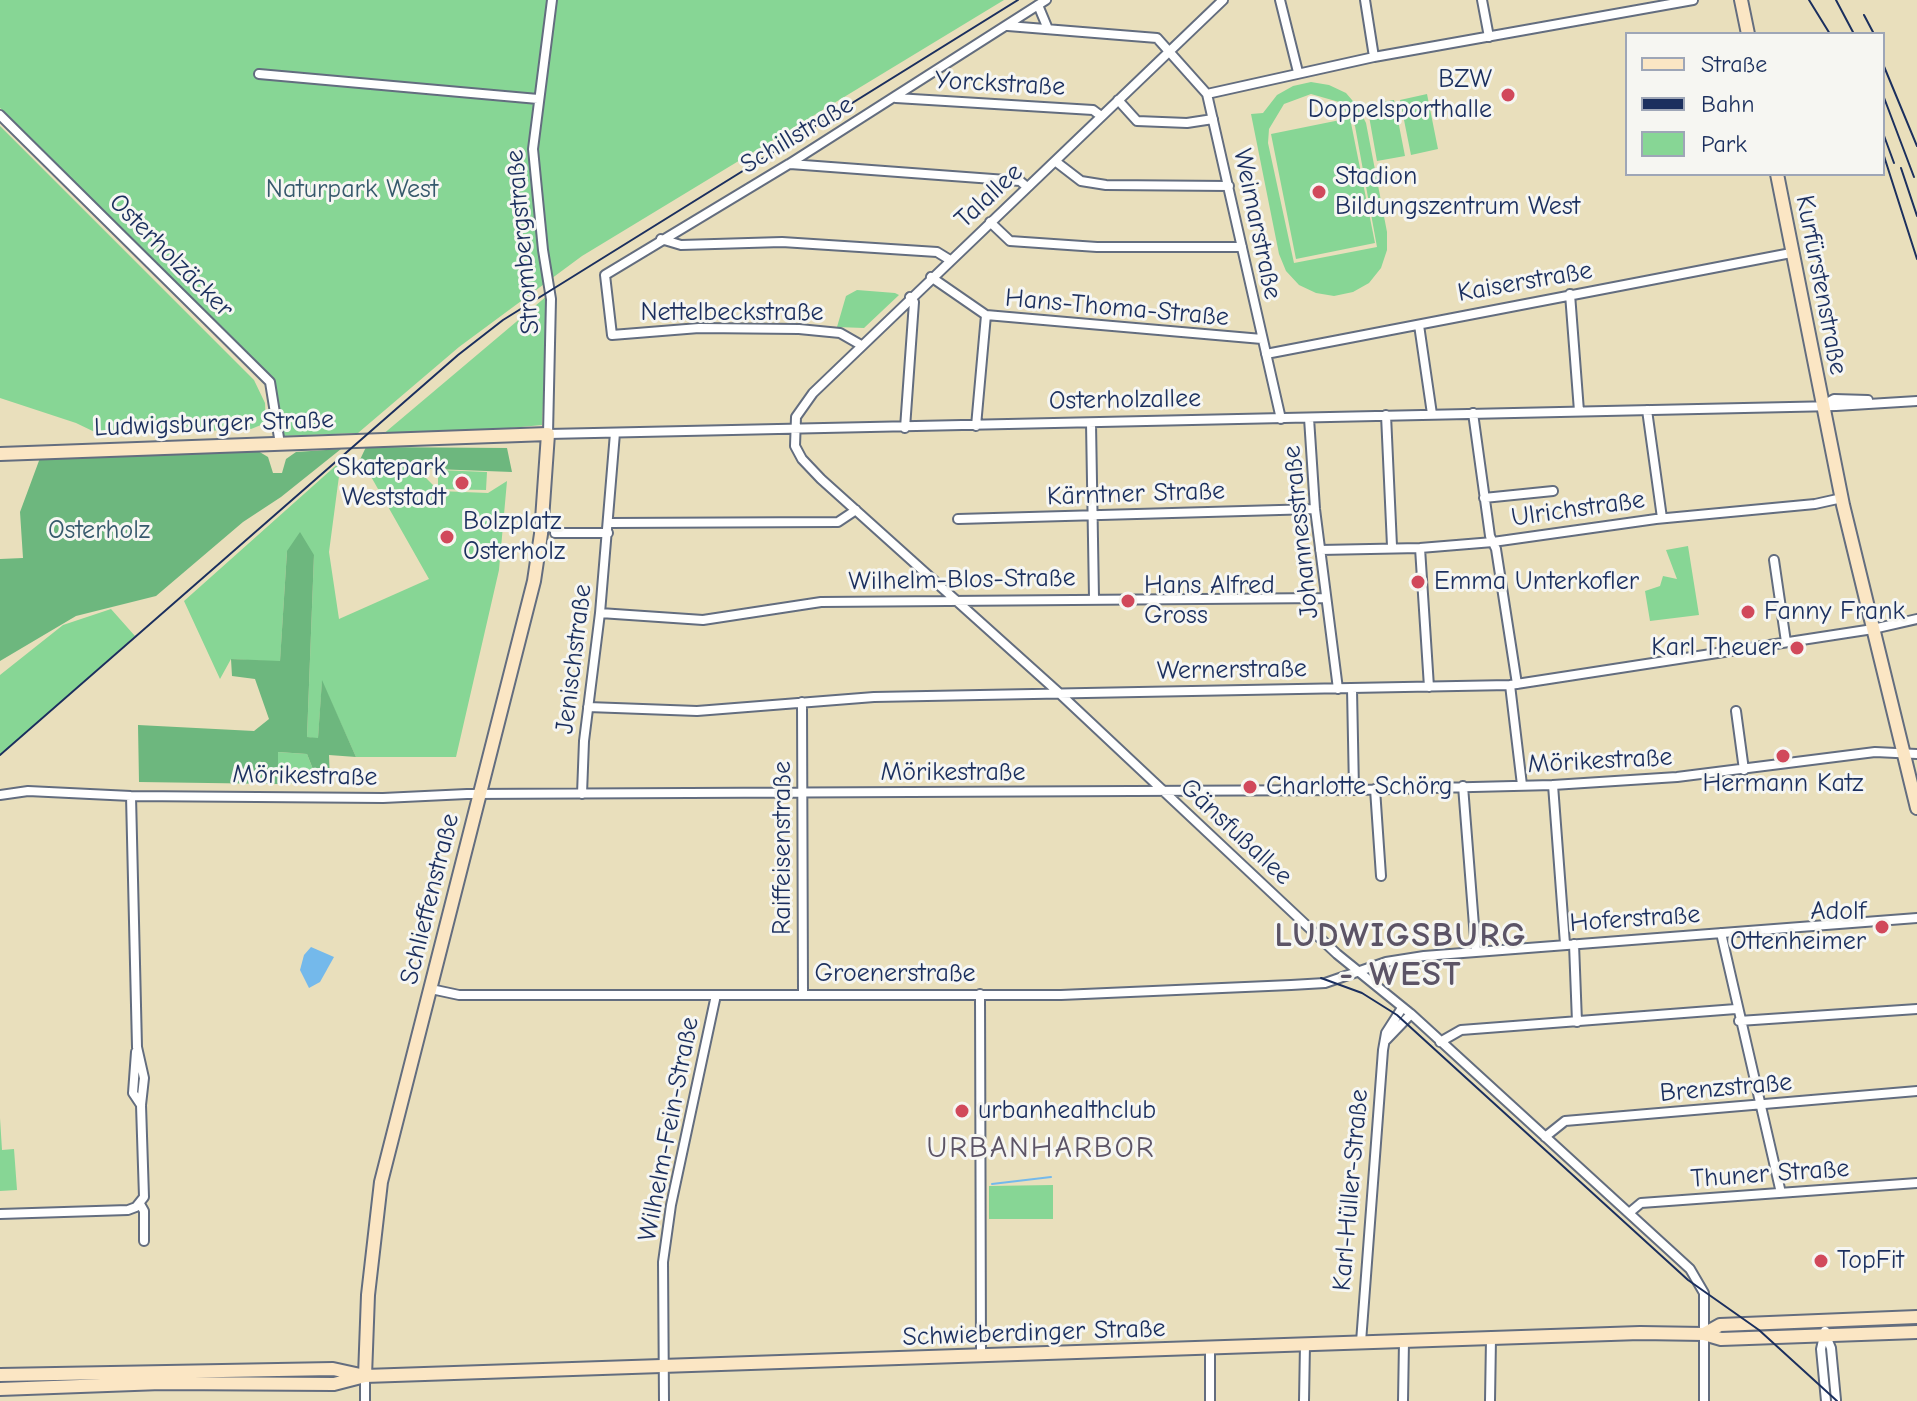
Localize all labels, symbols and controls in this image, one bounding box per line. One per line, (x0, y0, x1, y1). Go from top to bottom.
legend (1625, 32, 1885, 176)
text: Straße (1701, 50, 1767, 78)
place label: BZW Doppelsporthalle (1308, 64, 1492, 126)
street label: Yorckstraße (934, 65, 1066, 103)
marker: BZW Doppelsporthalle (1499, 86, 1517, 104)
street label: Schillstraße (735, 89, 859, 181)
text: Bahn (1701, 90, 1754, 118)
text: Park (1701, 130, 1747, 158)
street label: Weimarstraße (1226, 146, 1288, 302)
street label: Strombergstraße (499, 148, 547, 336)
street label: Talallee (949, 157, 1029, 235)
place label: Stadion Bildungszentrum West (1335, 161, 1580, 222)
park label: Naturpark West (266, 174, 438, 206)
marker: Stadion Bildungszentrum West (1310, 183, 1328, 201)
street label: Osterholzäcker (102, 187, 240, 325)
street label: Kurfürstenstraße (1788, 193, 1854, 377)
street label: Kaiserstraße (1455, 255, 1595, 309)
street label: Hans-Thoma-Straße (1004, 283, 1230, 333)
street label: Nettelbeckstraße (640, 297, 824, 329)
street label: Osterholzallee (1048, 383, 1202, 417)
street label: Ludwigsburger Straße (93, 404, 335, 444)
street label: Johannesstraße (1276, 444, 1326, 620)
place label: Skatepark Weststadt (336, 452, 446, 514)
marker: Skatepark Weststadt (453, 474, 471, 492)
street label: Kärntner Straße (1046, 475, 1226, 513)
street label: Ulrichstraße (1509, 484, 1647, 534)
place label: Bolzplatz Osterholz (463, 506, 565, 568)
park label: Osterholz (48, 515, 150, 547)
marker: Bolzplatz Osterholz (438, 528, 456, 546)
street label: Wilhelm-Blos-Straße (848, 562, 1076, 598)
place label: Emma Unterkofler (1434, 566, 1639, 598)
place label: Hans Alfred Gross (1144, 570, 1275, 632)
marker: Emma Unterkofler (1409, 573, 1427, 591)
street label: Jenischstraße (549, 582, 599, 736)
marker: Hans Alfred Gross (1119, 592, 1137, 610)
place label: Fanny Frank (1764, 596, 1905, 628)
marker: Fanny Frank (1739, 603, 1757, 621)
place label: Karl Theuer (1651, 632, 1781, 664)
marker: Karl Theuer (1788, 639, 1806, 657)
street label: Wernerstraße (1157, 653, 1307, 687)
street label: Mörikestraße (1527, 742, 1673, 780)
marker: Hermann Katz (1774, 747, 1792, 765)
street label: Mörikestraße (880, 757, 1026, 789)
street label: Mörikestraße (232, 759, 378, 793)
street label: Raiffeisenstraße (767, 761, 799, 935)
place label: Hermann Katz (1702, 768, 1864, 800)
place label: Charlotte Schörg (1266, 771, 1453, 803)
street label: Gänsfußallee (1173, 772, 1299, 892)
marker: Charlotte Schörg (1241, 778, 1259, 796)
street label: Schlieffenstraße (394, 810, 466, 988)
place label: Adolf Ottenheimer (1730, 896, 1866, 958)
street label: Hoferstraße (1569, 899, 1701, 939)
district label: LUDWIGSBURG - WEST (1275, 916, 1527, 996)
marker: Adolf Ottenheimer (1873, 918, 1891, 936)
street label: Groenerstraße (814, 958, 976, 990)
street label: Wilhelm-Fein-Straße (632, 1014, 706, 1244)
street label: Brenzstraße (1658, 1067, 1794, 1109)
street label: Karl-Hüller-Straße (1327, 1088, 1375, 1292)
place label: urbanhealthclub (978, 1095, 1156, 1127)
marker: urbanhealthclub (953, 1102, 971, 1120)
district label: URBANHARBOR (926, 1131, 1156, 1167)
street label: Thuner Straße (1690, 1153, 1850, 1195)
place label: TopFit (1837, 1245, 1904, 1277)
marker: TopFit (1812, 1252, 1830, 1270)
street label: Schwieberdinger Straße (902, 1313, 1166, 1353)

